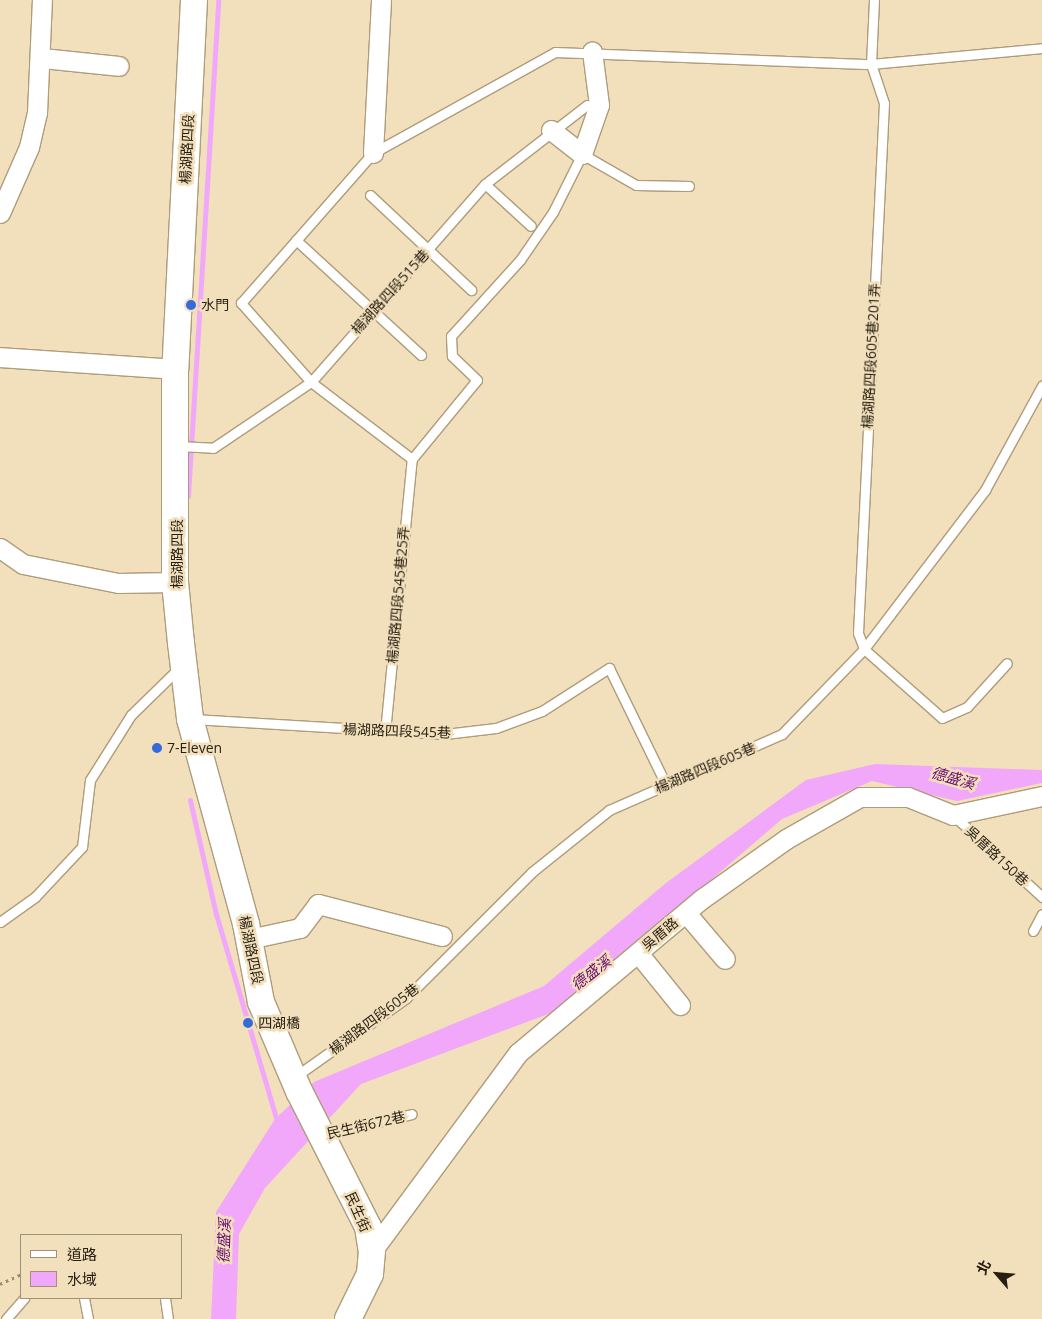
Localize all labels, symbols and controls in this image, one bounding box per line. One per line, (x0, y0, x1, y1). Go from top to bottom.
street label: 楊湖路四段 (177, 114, 197, 184)
street label: 楊湖路四段515巷 (348, 246, 432, 338)
street label: 楊湖路四段605巷201弄 (859, 283, 883, 429)
place label: 水門 (201, 297, 229, 313)
marker: 水門 (185, 299, 197, 311)
street label: 楊湖路四段 (169, 519, 185, 589)
street label: 楊湖路四段545巷25弄 (384, 526, 412, 664)
street label: 楊湖路四段545巷 (343, 721, 451, 741)
street label: 楊湖路四段605巷 (652, 739, 758, 797)
place label: 7-Eleven (167, 740, 222, 756)
marker: 7-Eleven (151, 742, 163, 754)
water label: 德盛溪 (929, 763, 977, 793)
street label: 吳厝路150巷 (962, 823, 1032, 889)
street label: 楊湖路四段 (236, 914, 266, 986)
street label: 吳厝路 (639, 914, 681, 954)
water label: 德盛溪 (568, 952, 614, 994)
street label: 楊湖路四段605巷 (326, 980, 422, 1058)
place label: 四湖橋 (258, 1015, 300, 1031)
marker: 四湖橋 (242, 1017, 254, 1029)
street label: 民生街672巷 (325, 1108, 407, 1142)
street label: 民生街 (342, 1189, 374, 1235)
water label: 德盛溪 (214, 1218, 234, 1264)
legend (20, 1234, 182, 1299)
text: 道路 (67, 1244, 97, 1264)
north arrow (972, 1249, 1022, 1299)
text: 北 (972, 1256, 995, 1278)
text: 水域 (67, 1269, 97, 1289)

